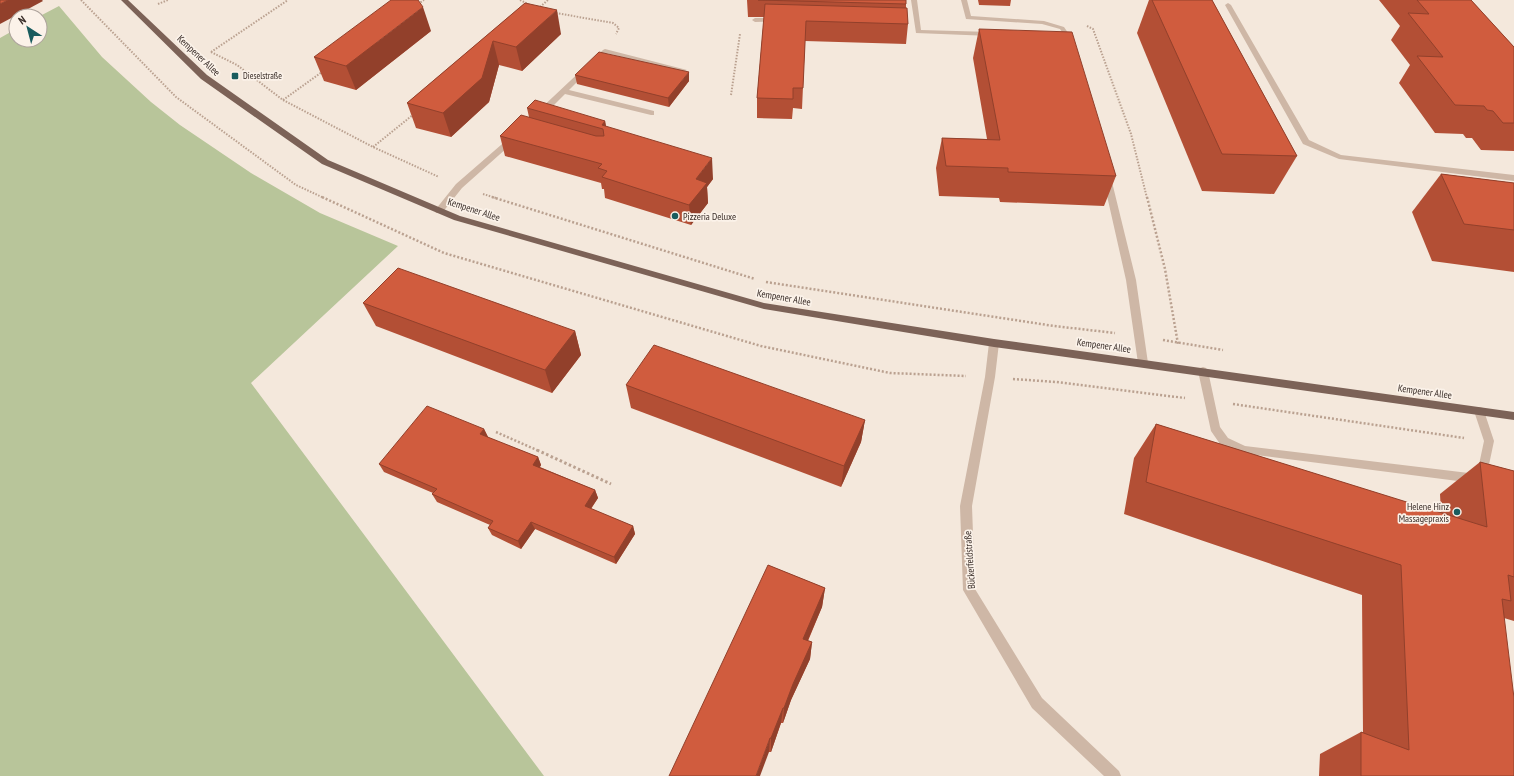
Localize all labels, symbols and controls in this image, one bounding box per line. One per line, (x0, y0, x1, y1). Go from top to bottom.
north arrow (8, 8, 48, 48)
text: N (16, 12, 29, 27)
street label: Kempener Allee (174, 32, 223, 79)
place label: Dieselstraße (243, 70, 282, 81)
marker: Dieselstraße (230, 71, 240, 81)
street label: Kempener Allee (446, 195, 502, 224)
place label: Pizzeria Deluxe (683, 210, 736, 223)
marker: Pizzeria Deluxe (670, 211, 680, 221)
street label: Kempener Allee (756, 286, 812, 309)
street label: Kempener Allee (1076, 335, 1132, 356)
street label: Kempener Allee (1397, 381, 1453, 402)
place label: Helene Hinz Massagepraxis (1399, 500, 1450, 525)
marker: Helene Hinz Massagepraxis (1452, 507, 1462, 517)
street label: Bückerfeldstraße (961, 530, 978, 590)

